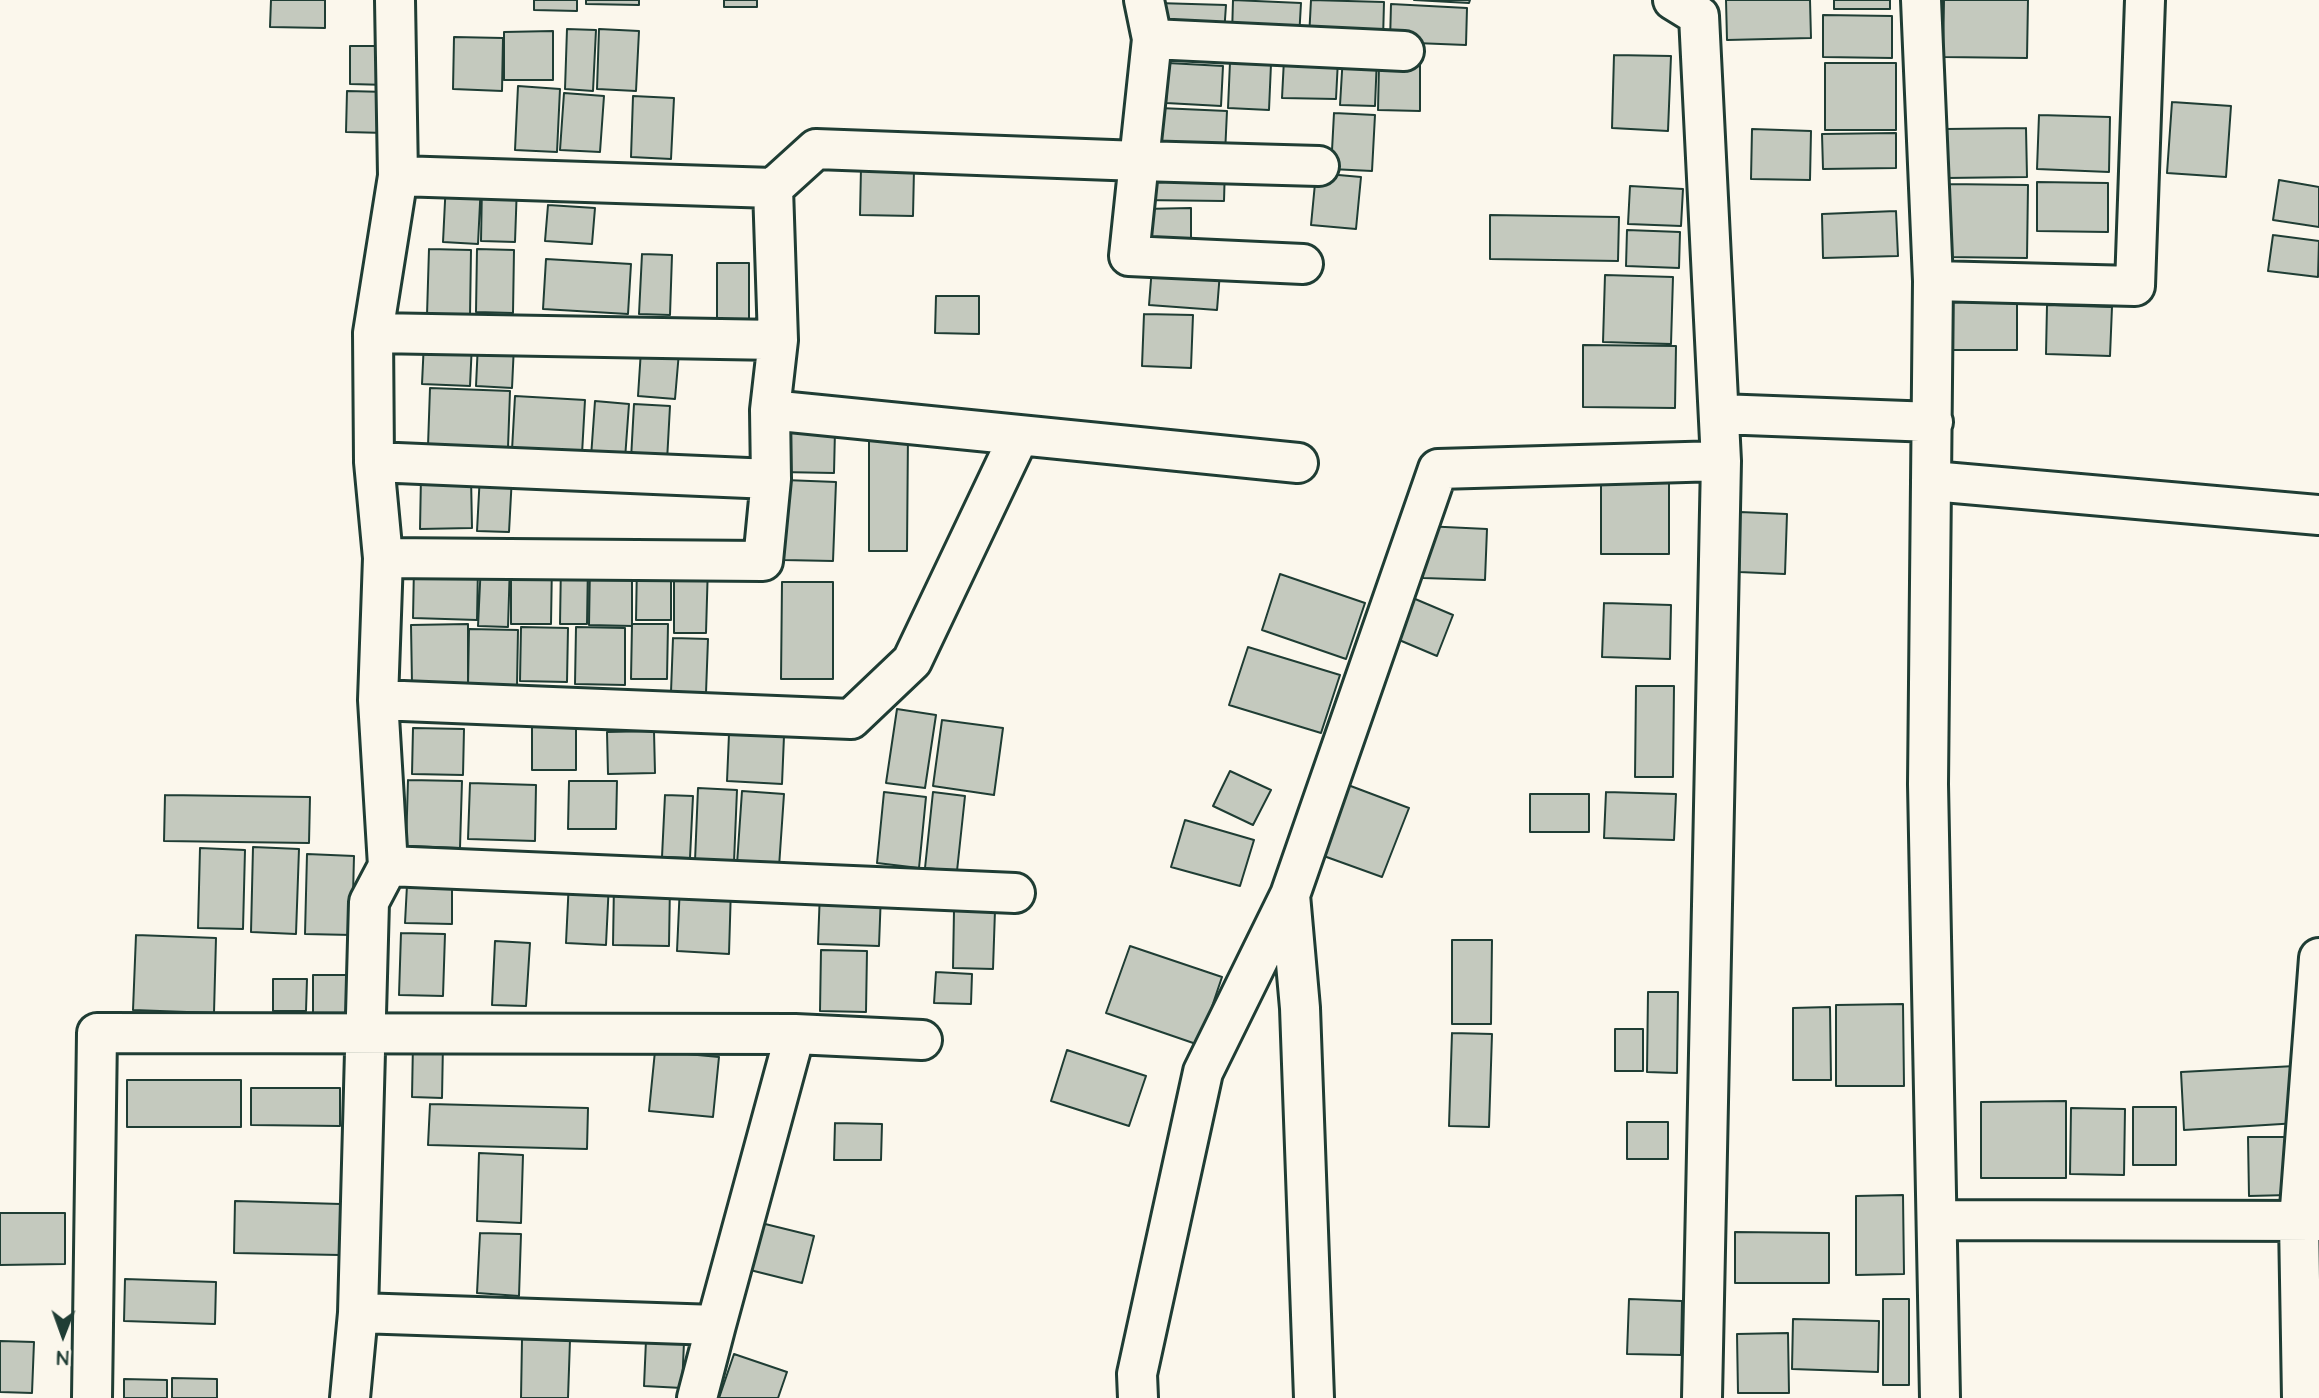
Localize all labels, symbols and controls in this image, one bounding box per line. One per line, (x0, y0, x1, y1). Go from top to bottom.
north arrow (28, 1300, 98, 1370)
text: N (56, 1343, 69, 1370)

